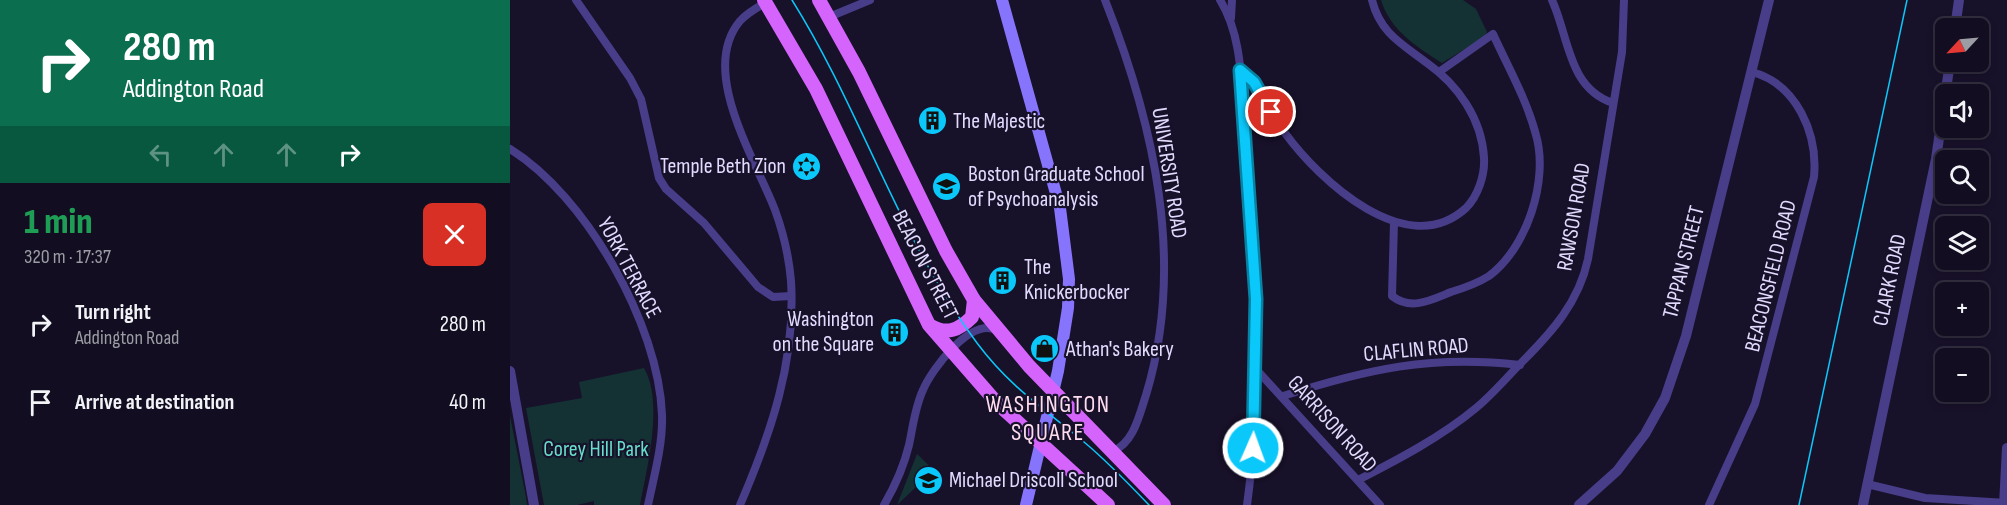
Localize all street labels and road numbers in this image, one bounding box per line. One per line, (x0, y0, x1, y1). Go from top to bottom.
street label: UNIVERSITY ROAD (1145, 106, 1193, 240)
street label: RAWSON ROAD (1551, 161, 1597, 273)
street label: BEACONSFIELD ROAD (1739, 197, 1803, 355)
street label: TAPPAN STREET (1657, 203, 1711, 321)
street label: BEACON STREET (886, 206, 964, 324)
street label: YORK TERRACE (591, 213, 667, 323)
street label: CLARK ROAD (1867, 232, 1913, 328)
street label: CLAFLIN ROAD (1362, 332, 1470, 368)
street label: GARRISON ROAD (1281, 370, 1383, 478)

